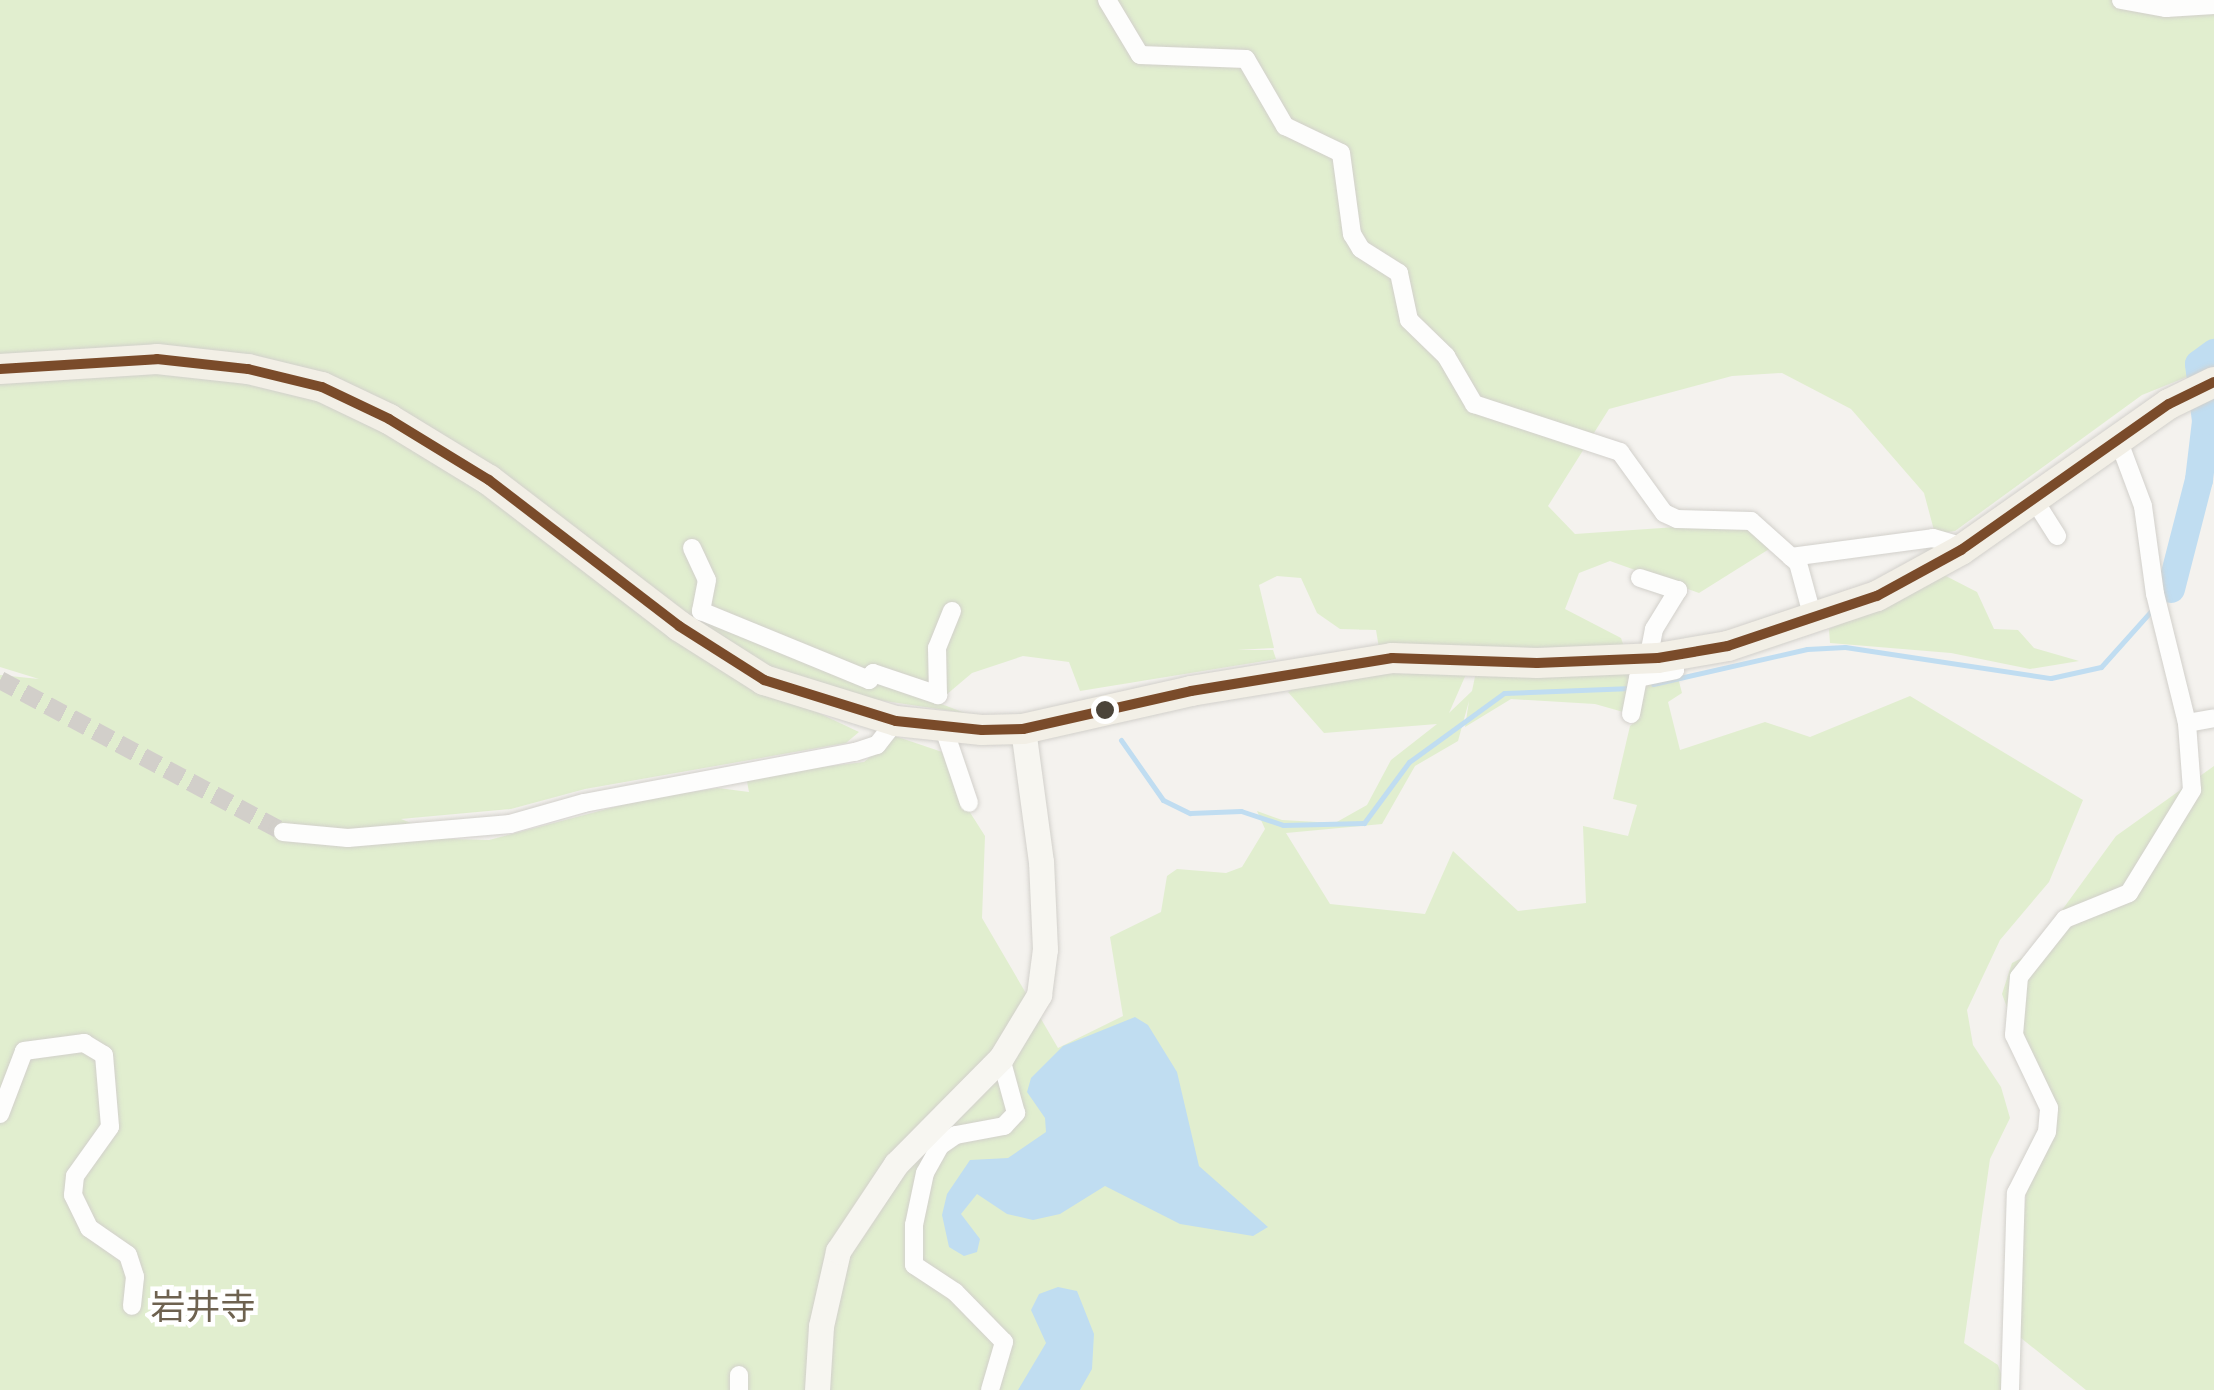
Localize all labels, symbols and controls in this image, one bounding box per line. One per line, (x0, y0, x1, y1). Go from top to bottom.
unlabelled marker (1095, 700, 1115, 720)
district label: 岩井寺 (151, 1286, 255, 1328)

